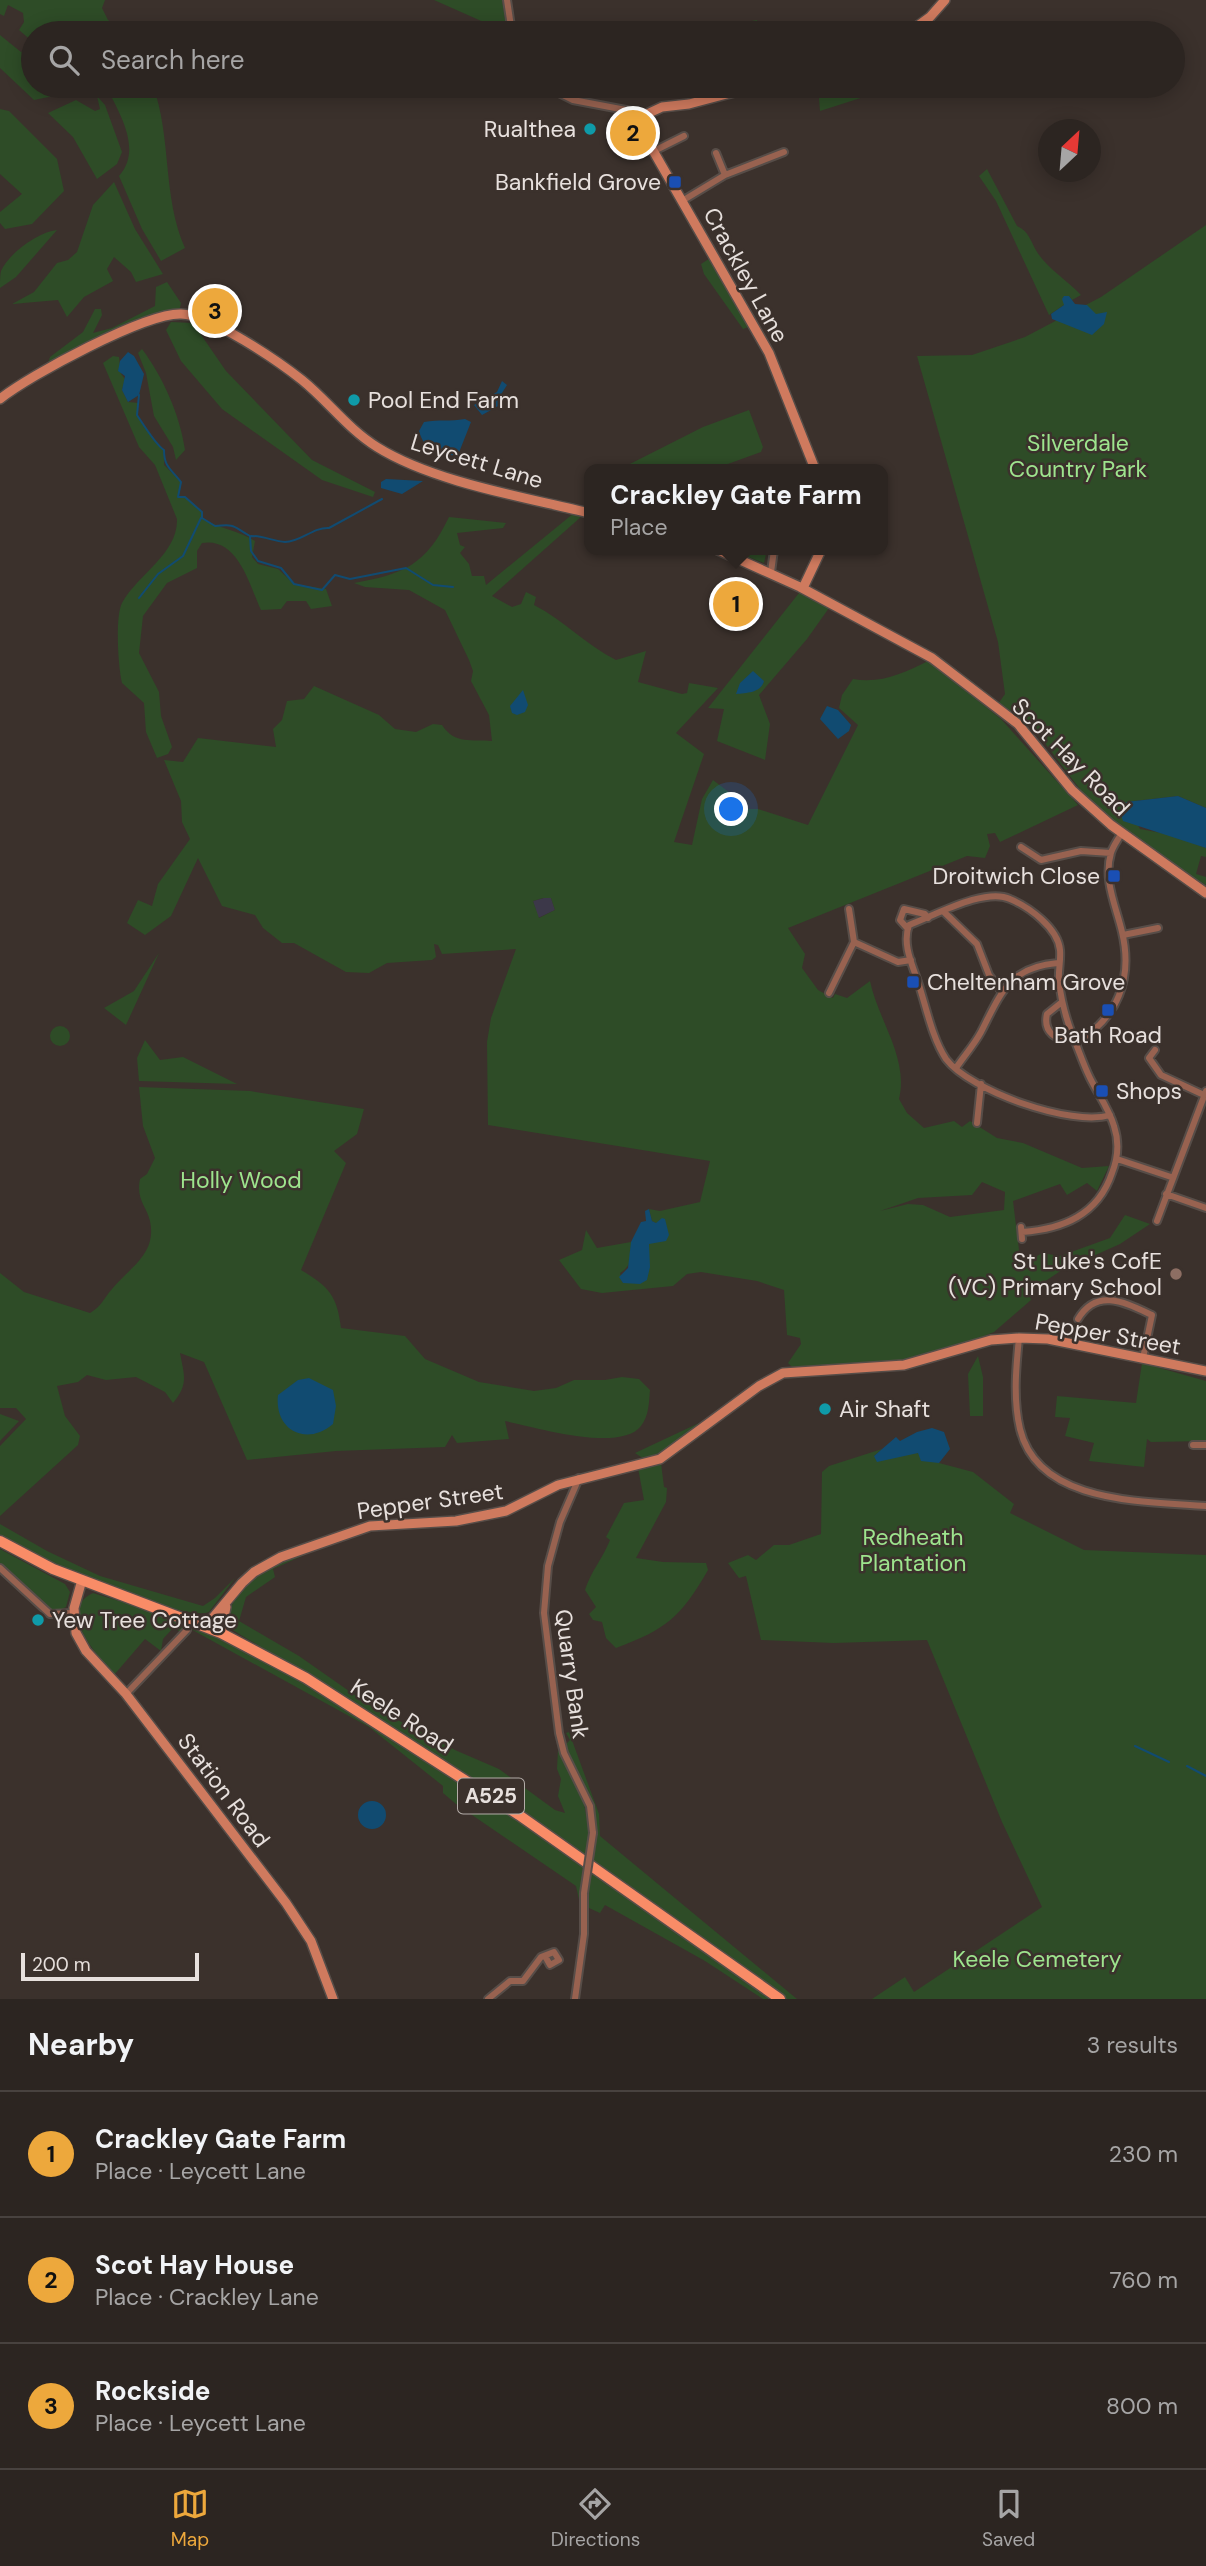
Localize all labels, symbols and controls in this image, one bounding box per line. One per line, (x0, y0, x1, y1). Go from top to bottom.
search box (21, 21, 1185, 98)
icon: search (45, 41, 83, 79)
text: Search here (101, 43, 244, 77)
pin: 2 (610, 107, 656, 159)
place label: Rualthea (484, 114, 576, 144)
north arrow (1038, 119, 1101, 182)
marker: Rualthea (582, 121, 598, 137)
place label: Bankfield Grove (495, 167, 661, 197)
marker: Bankfield Grove (667, 174, 683, 190)
street label: Crackley Lane (697, 202, 795, 348)
pin: 3 (192, 285, 238, 337)
place label: Pool End Farm (368, 385, 519, 415)
marker: Pool End Farm (346, 392, 362, 408)
street label: Leycett Lane (407, 427, 547, 495)
park label: Silverdale Country Park (1009, 428, 1148, 484)
popup (584, 464, 888, 555)
text: Crackley Gate Farm (610, 478, 862, 512)
text: Place (610, 512, 668, 542)
pin: 1 (713, 578, 759, 630)
street label: Scot Hay Road (1006, 692, 1136, 822)
your location (714, 792, 748, 826)
place label: Droitwich Close (932, 861, 1100, 891)
marker: Droitwich Close (1106, 868, 1122, 884)
place label: Cheltenham Grove (927, 967, 1125, 997)
marker: Cheltenham Grove (905, 974, 921, 990)
marker: Bath Road (1100, 1002, 1116, 1018)
place label: Bath Road (1054, 1020, 1162, 1050)
place label: Shops (1116, 1076, 1182, 1106)
marker: Shops (1094, 1083, 1110, 1099)
park label: Holly Wood (180, 1165, 302, 1195)
place label: St Luke's CofE (VC) Primary School (948, 1246, 1162, 1302)
marker: St Luke's CofE (VC) Primary School (1168, 1266, 1184, 1282)
street label: Pepper Street (1033, 1306, 1183, 1362)
place label: Air Shaft (839, 1394, 930, 1424)
marker: Air Shaft (817, 1401, 833, 1417)
street label: Pepper Street (355, 1476, 505, 1526)
park label: Redheath Plantation (860, 1522, 966, 1578)
place label: Yew Tree Cottage (52, 1605, 237, 1635)
street label: Quarry Bank (548, 1607, 596, 1741)
marker: Yew Tree Cottage (30, 1612, 46, 1628)
street label: Keele Road (345, 1672, 459, 1760)
street label: Station Road (171, 1727, 277, 1853)
road number: A525 (458, 1778, 524, 1814)
park label: Keele Cemetery (953, 1944, 1122, 1974)
scale bar (21, 1950, 200, 1982)
text: 200 m (32, 1952, 91, 1977)
text: Nearby (28, 2025, 134, 2064)
text: 3 results (1087, 2030, 1178, 2060)
text: Crackley Gate Farm (95, 2122, 346, 2156)
text: 1 (47, 2139, 55, 2169)
text: 230 m (1109, 2139, 1178, 2169)
text: Place · Leycett Lane (95, 2156, 306, 2186)
text: Scot Hay House (95, 2248, 294, 2282)
text: 2 (44, 2265, 58, 2295)
text: 760 m (1110, 2265, 1178, 2295)
text: Place · Crackley Lane (95, 2282, 319, 2312)
text: Rockside (95, 2374, 210, 2408)
text: 3 (44, 2391, 58, 2421)
text: 800 m (1106, 2391, 1178, 2421)
text: Place · Leycett Lane (95, 2408, 306, 2438)
tab: Map (171, 2485, 209, 2552)
tab: Directions (551, 2485, 640, 2552)
tab: Saved (982, 2485, 1035, 2552)

